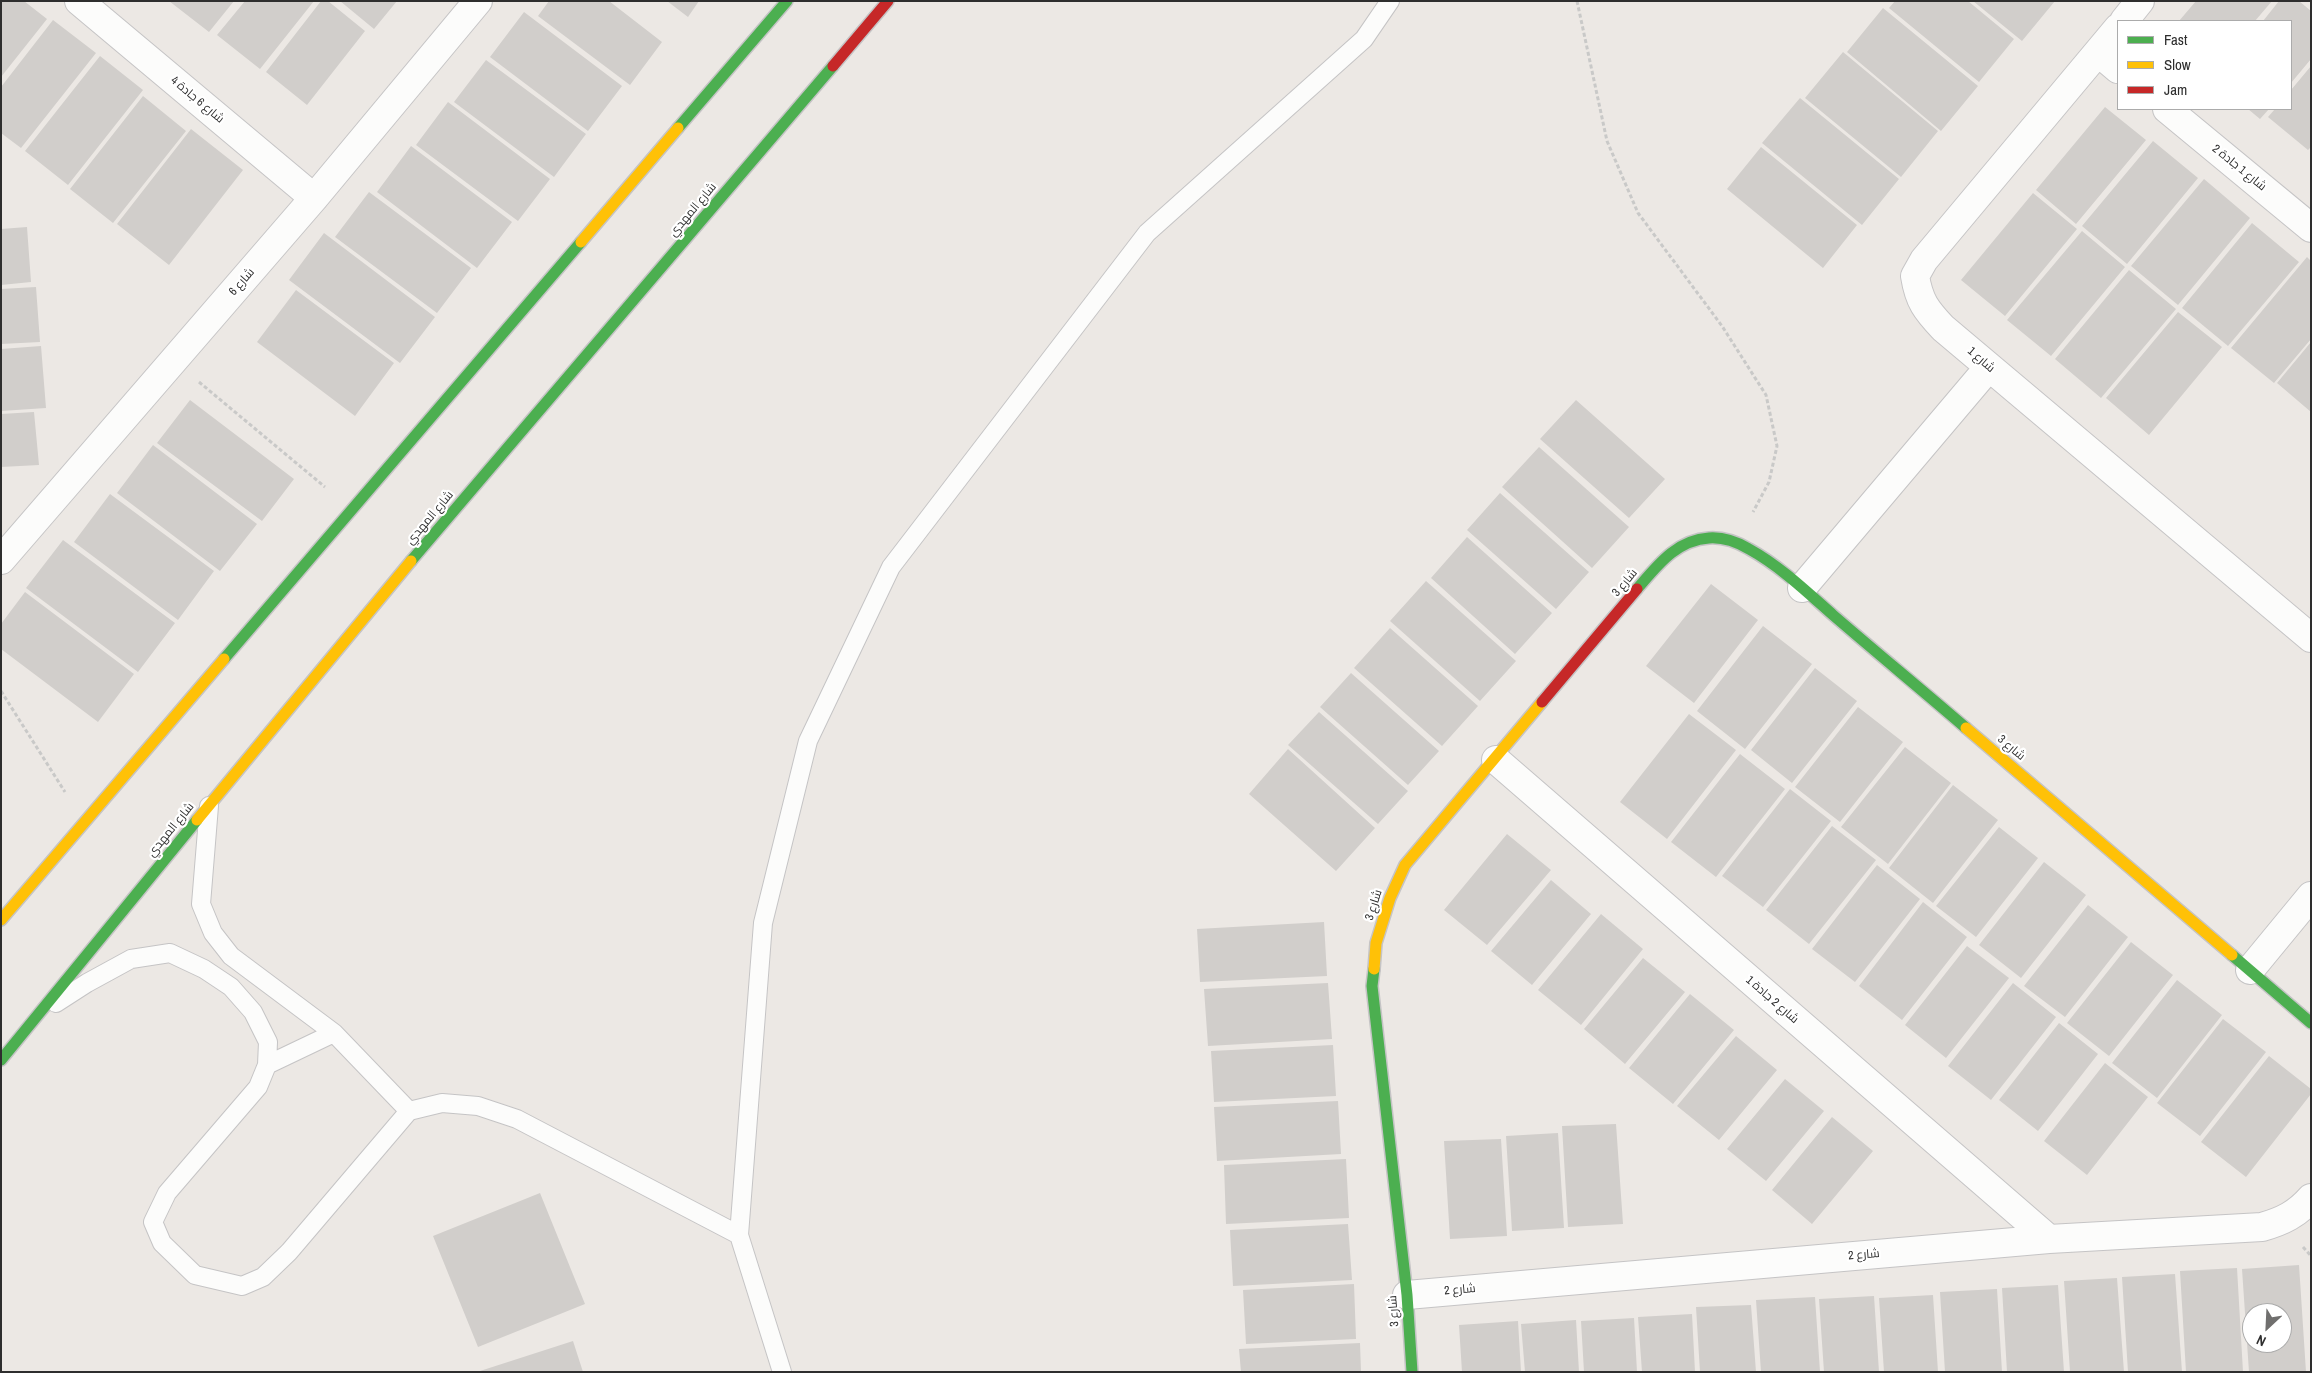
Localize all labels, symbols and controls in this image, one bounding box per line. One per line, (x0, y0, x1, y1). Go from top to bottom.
legend (2117, 20, 2292, 110)
text: Fast (2164, 29, 2187, 50)
text: Slow (2164, 54, 2191, 75)
street label: شارع 6 جادة 4 (167, 73, 227, 127)
text: Jam (2164, 79, 2187, 100)
street label: شارع 1 جادة 2 (2209, 142, 2269, 194)
street label: شارع المهدي (666, 180, 720, 240)
street label: شارع 6 (226, 265, 258, 299)
street label: شارع 1 (1964, 344, 1998, 376)
street label: شارع المهدي (403, 488, 457, 548)
street label: شارع 3 (1609, 566, 1641, 600)
street label: شارع 3 (1994, 732, 2028, 764)
street label: شارع المهدي (145, 800, 197, 860)
street label: شارع 3 (1362, 888, 1386, 922)
street label: شارع 2 جادة 1 (1743, 973, 1801, 1027)
street label: شارع 2 (1848, 1246, 1880, 1264)
street label: شارع 2 (1444, 1281, 1476, 1299)
street label: شارع 3 (1386, 1295, 1402, 1327)
north arrow (2242, 1303, 2292, 1353)
text: N (2254, 1331, 2269, 1351)

